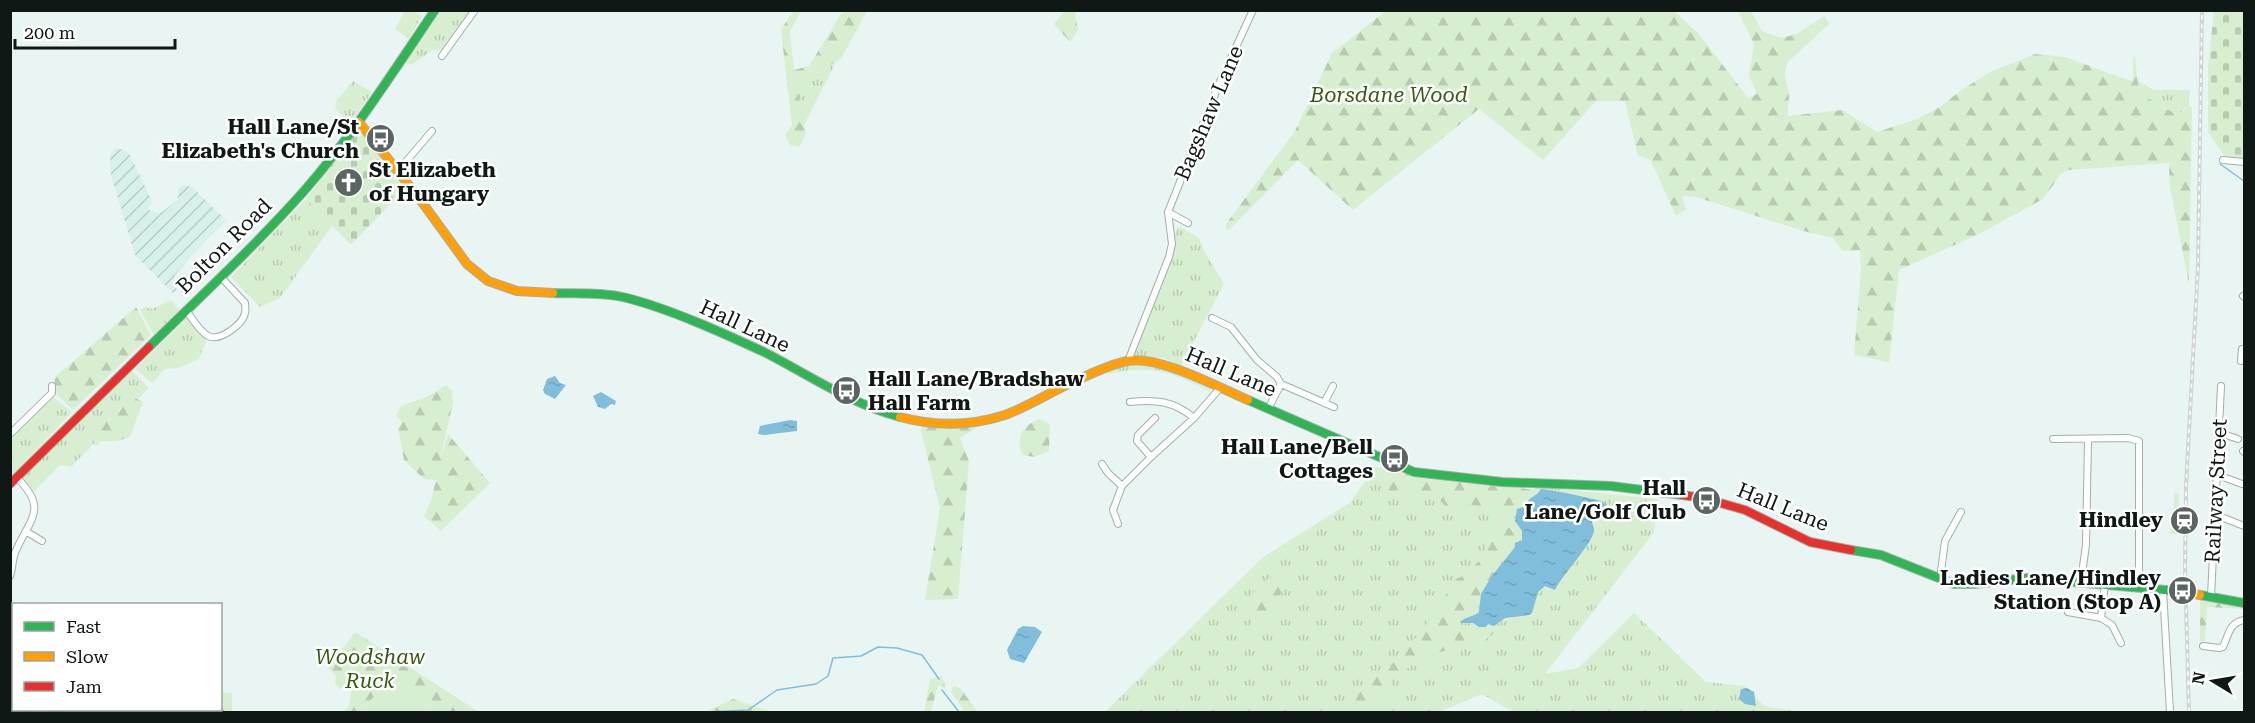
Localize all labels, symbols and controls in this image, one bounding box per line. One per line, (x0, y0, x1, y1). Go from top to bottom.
scale bar (15, 12, 176, 50)
text: 200 m (24, 22, 75, 43)
street label: Bagshaw Lane (1170, 42, 1248, 184)
park label: Borsdane Wood (1309, 83, 1468, 107)
place label: Hall Lane/St Elizabeth's Church (162, 115, 359, 163)
bus stop icon: Hall Lane/St Elizabeth's Church (364, 123, 396, 155)
place label: St Elizabeth of Hungary (369, 158, 496, 206)
church icon: St Elizabeth of Hungary (332, 166, 364, 198)
street label: Bolton Road (171, 193, 277, 299)
street label: Hall Lane (696, 295, 794, 357)
street label: Hall Lane (1182, 342, 1280, 402)
place label: Hall Lane/Bradshaw Hall Farm (868, 367, 1084, 415)
bus stop icon: Hall Lane/Bradshaw Hall Farm (831, 375, 863, 407)
street label: Railway Street (2200, 418, 2232, 564)
place label: Hall Lane/Bell Cottages (1221, 435, 1373, 483)
bus stop icon: Hall Lane/Bell Cottages (1378, 443, 1410, 475)
place label: Hall Lane/Golf Club (1525, 476, 1686, 524)
street label: Hall Lane (1734, 478, 1832, 536)
bus stop icon: Hall Lane/Golf Club (1691, 484, 1723, 516)
station icon: Hindley (2168, 504, 2200, 536)
place label: Hindley (2079, 508, 2163, 532)
place label: Ladies Lane/Hindley Station (Stop A) (1940, 566, 2161, 614)
bus stop icon: Ladies Lane/Hindley Station (Stop A) (2166, 574, 2198, 606)
legend (12, 603, 222, 711)
text: Fast (66, 616, 101, 637)
park label: Woodshaw Ruck (315, 645, 426, 693)
text: Slow (66, 646, 108, 667)
north arrow (2183, 651, 2243, 711)
text: N (2188, 670, 2209, 686)
text: Jam (66, 676, 102, 697)

